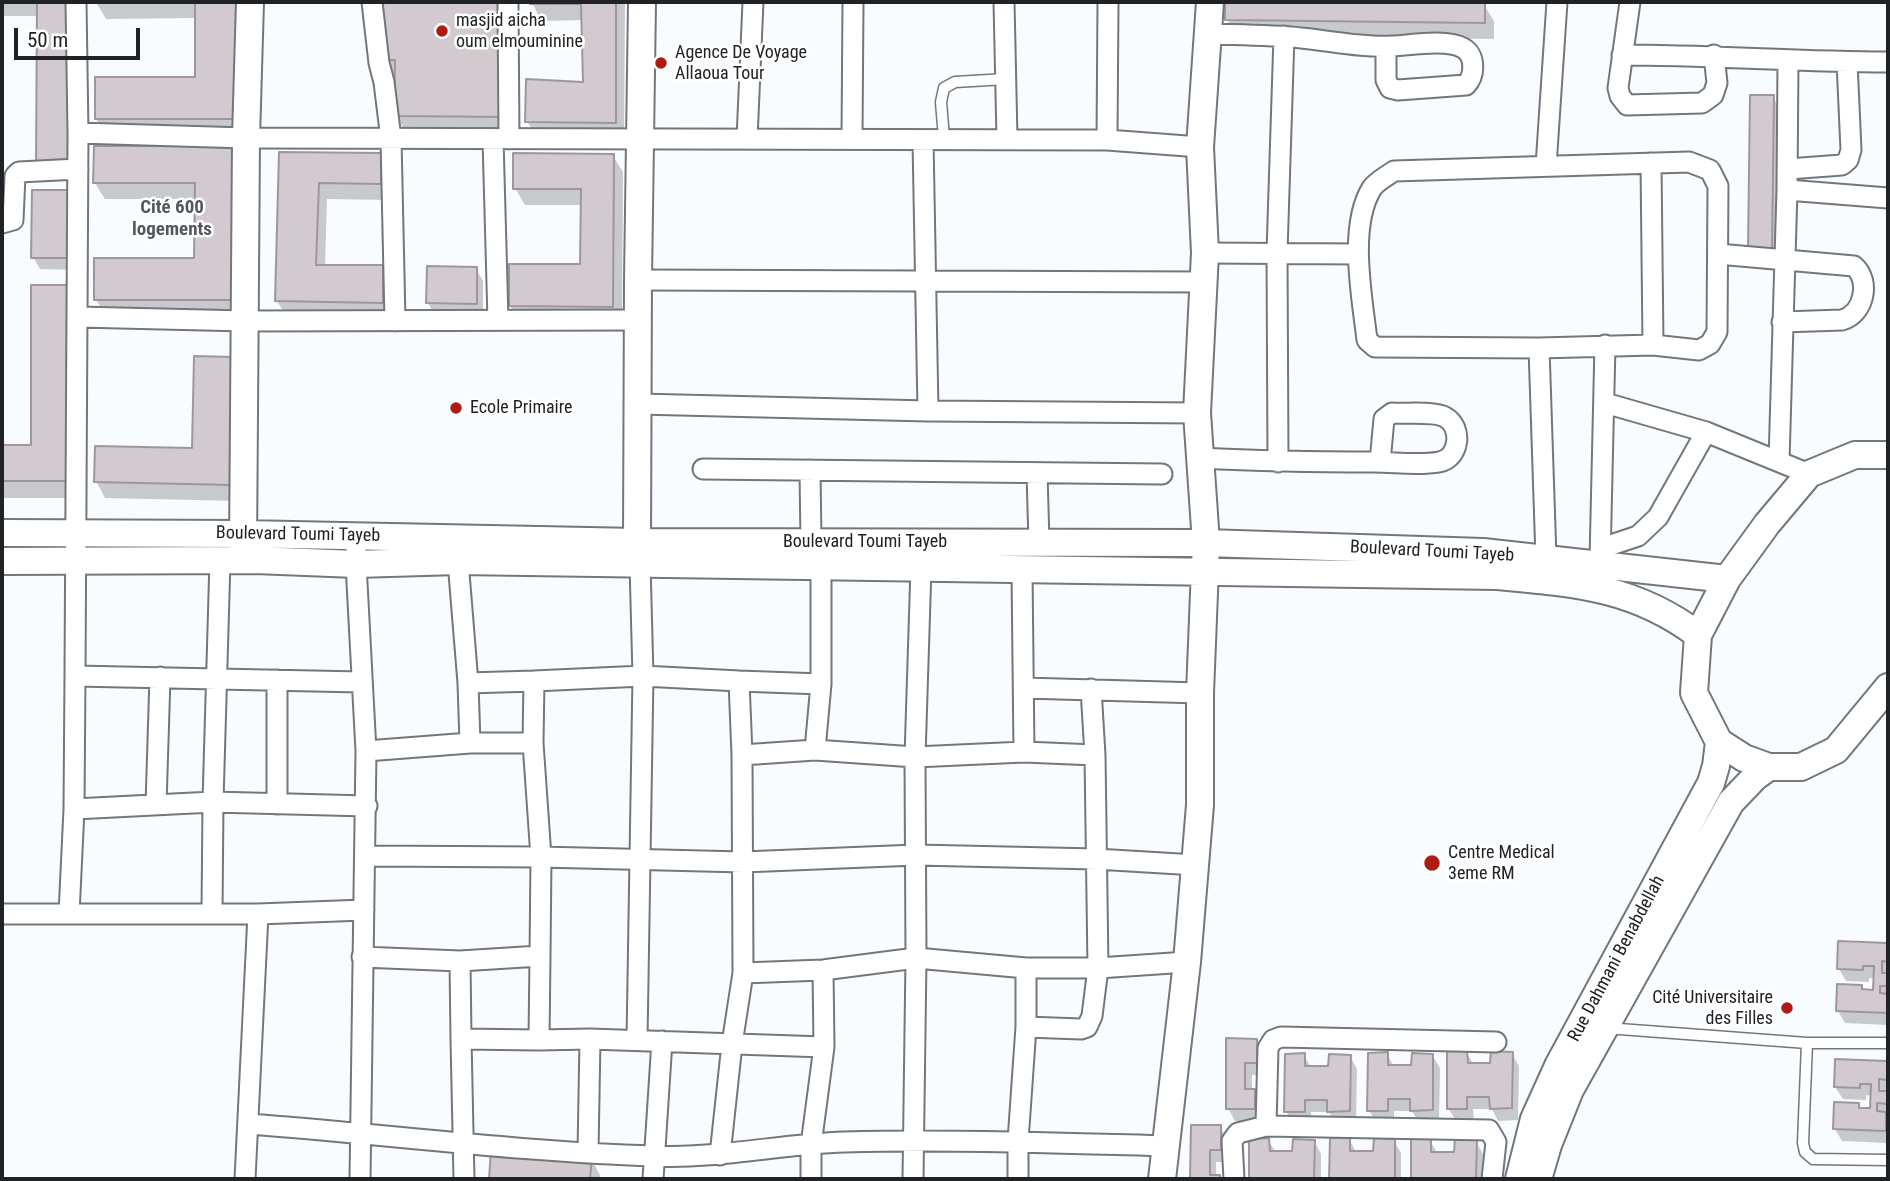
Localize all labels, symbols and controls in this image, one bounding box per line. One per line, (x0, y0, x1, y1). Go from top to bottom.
place label: masjid aicha oum elmouminine (456, 10, 583, 52)
scale bar (18, 14, 144, 58)
marker: masjid aicha oum elmouminine (434, 23, 450, 39)
text: 50 m (27, 28, 68, 52)
place label: Agence De Voyage Allaoua Tour (675, 42, 807, 84)
marker: Agence De Voyage Allaoua Tour (653, 55, 669, 71)
district label: Cité 600 logements (132, 197, 212, 241)
place label: Ecole Primaire (470, 397, 572, 419)
marker: Ecole Primaire (448, 400, 464, 416)
street label: Boulevard Toumi Tayeb (216, 523, 380, 547)
street label: Boulevard Toumi Tayeb (783, 531, 947, 553)
street label: Boulevard Toumi Tayeb (1349, 537, 1515, 567)
place label: Centre Medical 3eme RM (1448, 842, 1555, 884)
marker: Centre Medical 3eme RM (1422, 853, 1442, 873)
street label: Rue Dahmani Benabdellah (1564, 872, 1670, 1046)
place label: Cité Universitaire des Filles (1652, 987, 1773, 1030)
marker: Cité Universitaire des Filles (1779, 1000, 1795, 1016)

